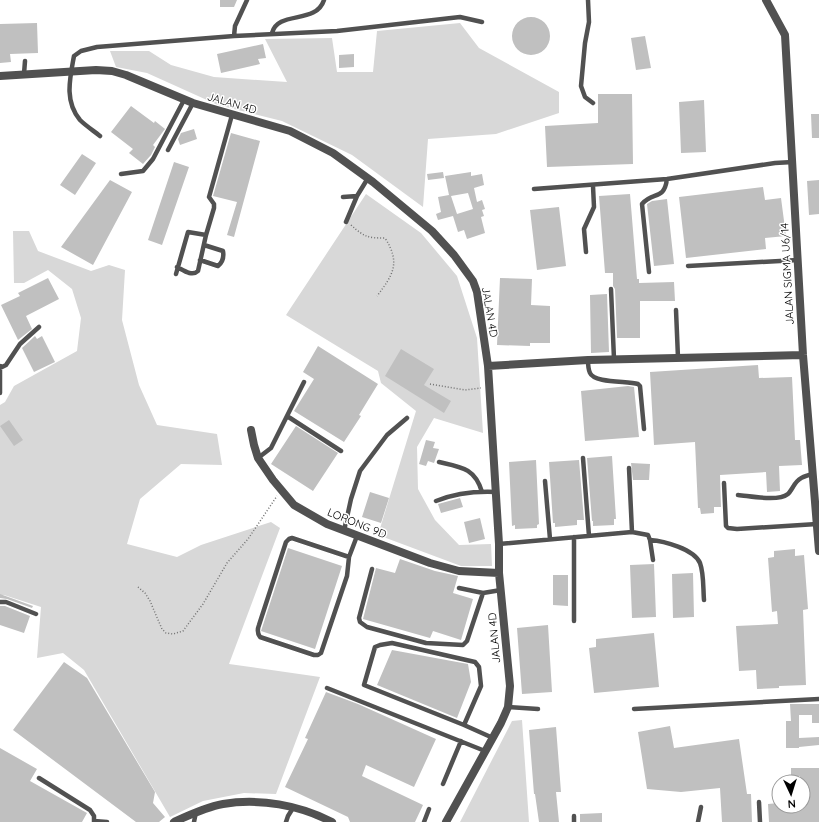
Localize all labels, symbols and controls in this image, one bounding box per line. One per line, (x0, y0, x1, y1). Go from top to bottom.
street label: JALAN 4D (206, 89, 258, 117)
street label: JALAN SIGMA U6/14 (777, 222, 797, 325)
street label: JALAN 4D (479, 286, 501, 338)
street label: LORONG 9D (325, 505, 389, 541)
street label: JALAN 4D (485, 612, 503, 664)
north arrow (771, 774, 811, 814)
text: N (787, 797, 796, 811)

